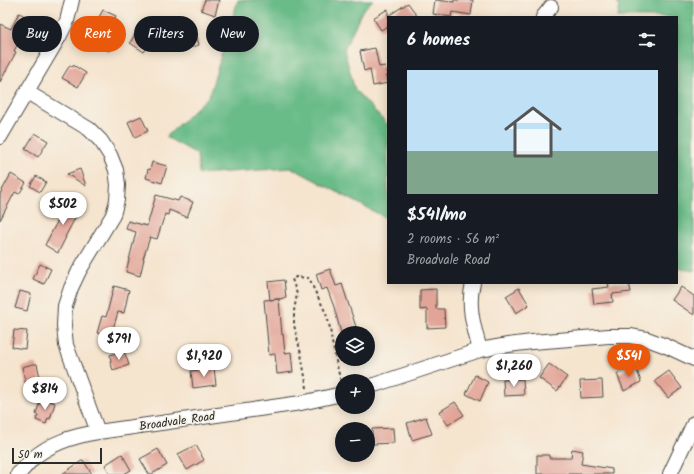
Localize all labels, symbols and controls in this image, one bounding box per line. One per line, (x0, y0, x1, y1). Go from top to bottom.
chip: Buy (12, 16, 62, 52)
chip: Rent (70, 16, 126, 52)
chip: Filters (134, 16, 198, 52)
chip: New (206, 16, 259, 52)
text: 6 homes (407, 27, 470, 54)
icon: filters (636, 29, 658, 51)
icon: home (497, 96, 569, 168)
pin: $502 (39, 192, 87, 226)
text: $502 (49, 194, 77, 215)
text: $541/mo (407, 202, 467, 229)
text: 2 rooms · 56 m² (407, 229, 499, 250)
text: Broadvale Road (407, 250, 490, 271)
map controls (335, 326, 375, 462)
button: layers (335, 326, 375, 366)
pin: $791 (95, 327, 143, 361)
text: $791 (107, 329, 131, 350)
pin: $1,920 (171, 344, 237, 378)
pin: $541 (605, 344, 653, 378)
text: $1,920 (186, 346, 222, 367)
text: $541 (616, 346, 642, 367)
pin: $1,260 (481, 354, 547, 388)
text: $1,260 (496, 356, 532, 377)
button: + (335, 374, 375, 414)
pin: $814 (21, 377, 69, 411)
text: $814 (32, 379, 58, 400)
street label: Broadvale Road (138, 407, 217, 436)
button: − (335, 422, 375, 462)
scale bar (12, 446, 102, 465)
text: 50 m (18, 446, 43, 464)

